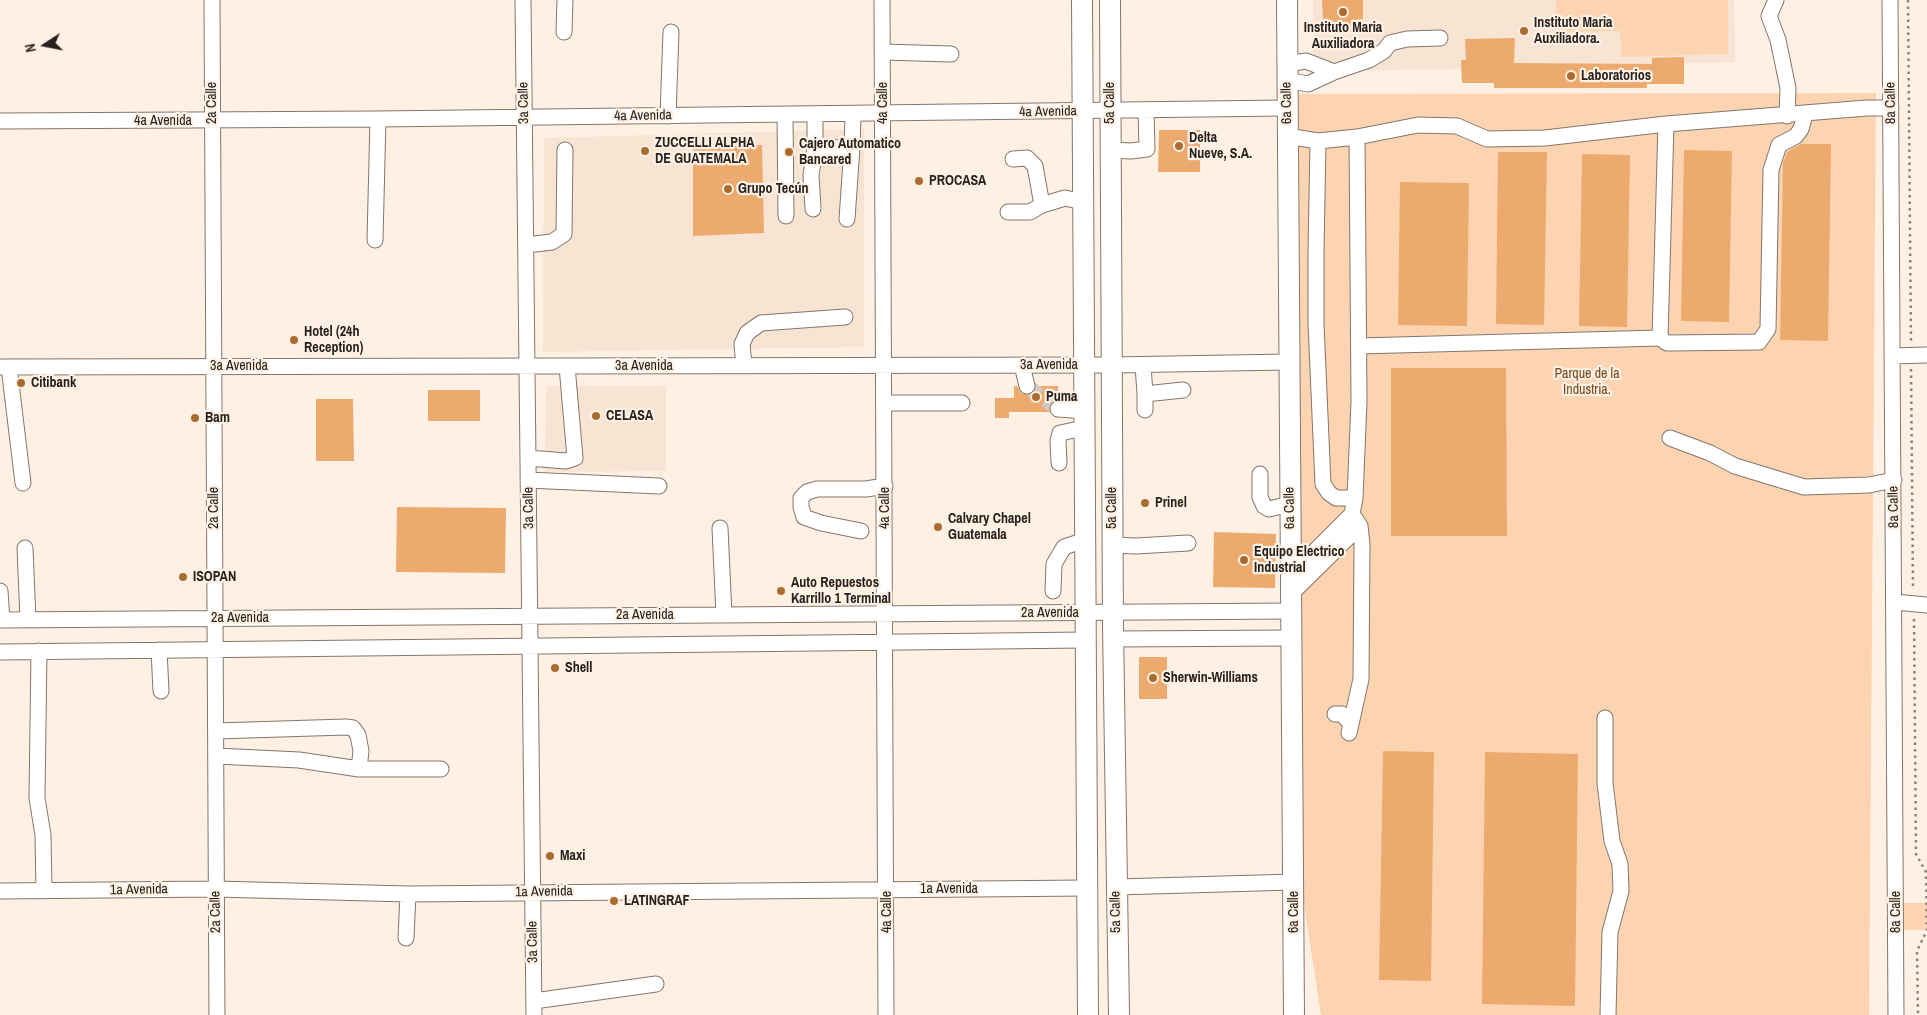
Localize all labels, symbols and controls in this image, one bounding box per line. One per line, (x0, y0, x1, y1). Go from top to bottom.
marker: Instituto Maria Auxiliadora (1337, 6, 1349, 18)
place label: Instituto Maria Auxiliadora. (1534, 15, 1612, 48)
north arrow (20, 20, 70, 70)
place label: Instituto Maria Auxiliadora (1304, 20, 1382, 52)
marker: Instituto Maria Auxiliadora. (1518, 25, 1530, 37)
text: N (21, 42, 40, 54)
place label: Laboratorios (1581, 68, 1651, 84)
marker: Laboratorios (1565, 70, 1577, 82)
street label: 2a Calle (204, 82, 220, 124)
street label: 3a Calle (515, 82, 533, 124)
street label: 4a Calle (875, 82, 891, 124)
street label: 5a Calle (1102, 82, 1118, 124)
street label: 6a Calle (1278, 82, 1296, 124)
street label: 8a Calle (1882, 82, 1900, 124)
street label: 4a Avenida (1019, 103, 1077, 121)
street label: 4a Avenida (614, 107, 672, 125)
street label: 4a Avenida (134, 113, 192, 129)
place label: Delta Nueve, S.A. (1189, 130, 1252, 162)
place label: ZUCCELLI ALPHA DE GUATEMALA (655, 135, 754, 168)
place label: Cajero Automatico Bancared (799, 136, 901, 168)
marker: Delta Nueve, S.A. (1173, 140, 1185, 152)
marker: ZUCCELLI ALPHA DE GUATEMALA (639, 145, 651, 157)
marker: Cajero Automatico Bancared (783, 146, 795, 158)
place label: PROCASA (929, 173, 986, 189)
marker: PROCASA (913, 175, 925, 187)
place label: Grupo Tecún (738, 181, 809, 197)
marker: Grupo Tecún (722, 183, 734, 195)
place label: Hotel (24h Reception) (304, 324, 363, 357)
marker: Hotel (24h Reception) (288, 334, 300, 346)
street label: 3a Avenida (1020, 357, 1078, 373)
street label: 3a Avenida (210, 358, 268, 374)
street label: 3a Avenida (615, 358, 673, 374)
park label: Parque de la Industria. (1554, 366, 1620, 398)
place label: Citibank (31, 375, 76, 391)
marker: Citibank (15, 377, 27, 389)
place label: Puma (1046, 389, 1077, 405)
marker: Puma (1030, 391, 1042, 403)
place label: CELASA (606, 408, 653, 424)
place label: Bam (205, 410, 230, 426)
marker: CELASA (590, 410, 602, 422)
marker: Bam (189, 412, 201, 424)
street label: 8a Calle (1885, 486, 1903, 528)
street label: 2a Calle (206, 487, 222, 529)
street label: 3a Calle (520, 487, 538, 529)
street label: 4a Calle (877, 487, 893, 529)
street label: 5a Calle (1104, 487, 1120, 529)
street label: 6a Calle (1281, 487, 1299, 529)
place label: Prinel (1155, 495, 1187, 511)
marker: Prinel (1139, 497, 1151, 509)
place label: Calvary Chapel Guatemala (948, 511, 1031, 544)
marker: Calvary Chapel Guatemala (932, 521, 944, 533)
place label: Equipo Electrico Industrial (1254, 544, 1345, 576)
marker: Equipo Electrico Industrial (1238, 554, 1250, 566)
place label: ISOPAN (193, 569, 236, 585)
marker: ISOPAN (177, 571, 189, 583)
place label: Auto Repuestos Karrillo 1 Terminal (791, 575, 891, 608)
marker: Auto Repuestos Karrillo 1 Terminal (775, 585, 787, 597)
street label: 2a Avenida (1021, 605, 1079, 621)
street label: 2a Avenida (616, 607, 674, 623)
street label: 2a Avenida (211, 610, 269, 626)
place label: Shell (565, 660, 592, 676)
marker: Shell (549, 662, 561, 674)
place label: Sherwin-Williams (1163, 670, 1258, 686)
marker: Sherwin-Williams (1147, 672, 1159, 684)
place label: Maxi (560, 848, 586, 864)
marker: Maxi (544, 850, 556, 862)
street label: 1a Avenida (110, 881, 168, 899)
street label: 1a Avenida (920, 881, 978, 897)
street label: 1a Avenida (515, 883, 573, 901)
street label: 2a Calle (207, 891, 225, 933)
street label: 4a Calle (879, 891, 895, 933)
street label: 5a Calle (1107, 891, 1125, 933)
street label: 6a Calle (1286, 891, 1302, 933)
street label: 8a Calle (1888, 891, 1904, 933)
place label: LATINGRAF (624, 893, 689, 909)
marker: LATINGRAF (608, 895, 620, 907)
street label: 3a Calle (524, 921, 542, 963)

